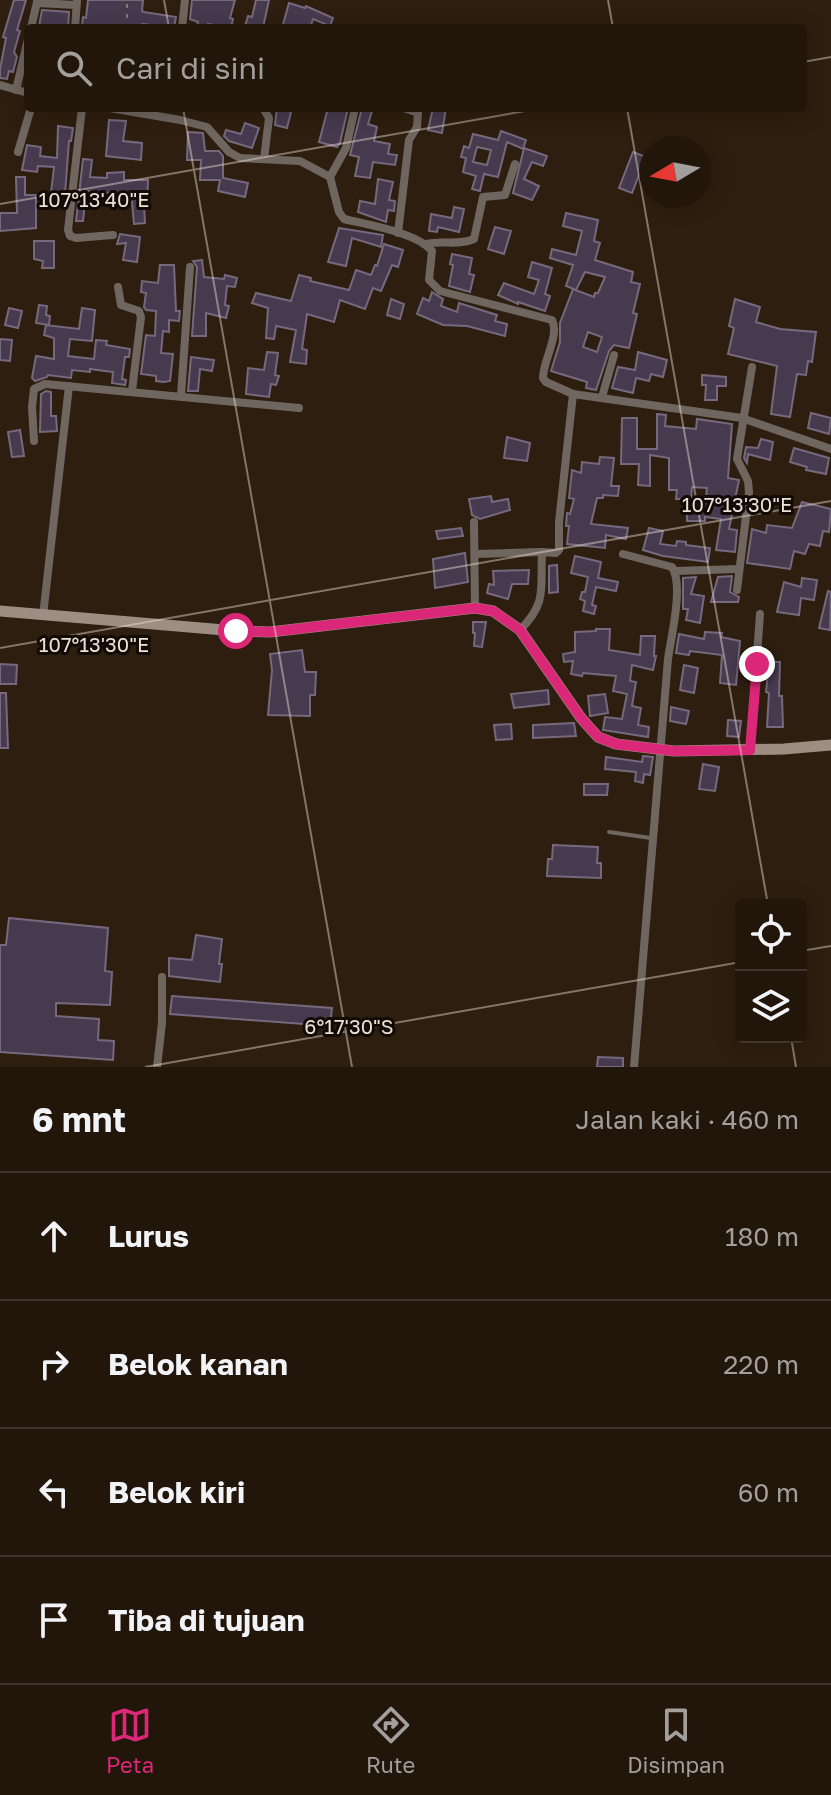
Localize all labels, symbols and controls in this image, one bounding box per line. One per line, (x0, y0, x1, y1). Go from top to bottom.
search box (24, 24, 807, 112)
icon: search (52, 46, 96, 90)
text: Cari di sini (116, 50, 265, 86)
north arrow (639, 136, 711, 208)
text: 107°13'40"E (39, 187, 149, 211)
text: 107°13'30"E (682, 492, 792, 516)
route start (218, 613, 254, 649)
text: 107°13'30"E (39, 632, 149, 656)
route end (739, 646, 775, 682)
map controls (735, 899, 807, 1043)
button: locate (735, 899, 807, 971)
button: layers (735, 971, 807, 1043)
text: 6°17'30"S (304, 1014, 394, 1038)
text: 6 mnt (32, 1099, 126, 1139)
text: Jalan kaki · 460 m (576, 1104, 799, 1135)
icon: ahead (32, 1214, 76, 1258)
text: Lurus (108, 1218, 189, 1254)
text: 180 m (725, 1221, 799, 1252)
icon: right (32, 1342, 76, 1386)
text: Belok kanan (108, 1346, 288, 1382)
text: 220 m (723, 1349, 799, 1380)
icon: left (32, 1470, 76, 1514)
text: Belok kiri (108, 1474, 245, 1510)
text: 60 m (738, 1477, 799, 1508)
icon: arrive (32, 1598, 76, 1642)
text: Tiba di tujuan (108, 1602, 305, 1638)
tab: Peta (106, 1703, 154, 1778)
tab: Rute (366, 1703, 415, 1778)
tab: Disimpan (627, 1703, 725, 1778)

